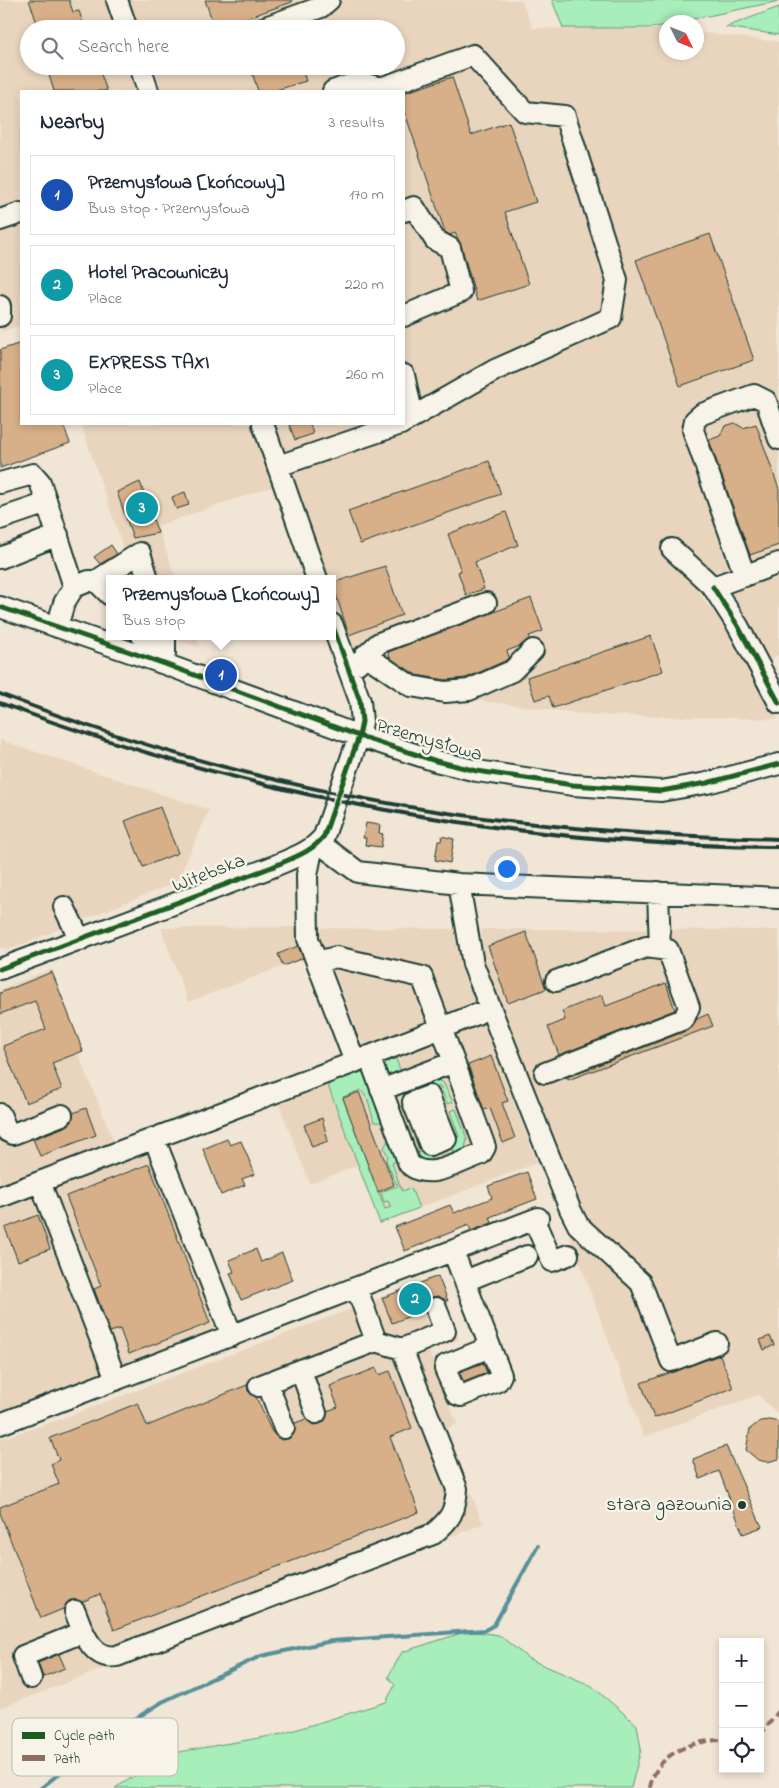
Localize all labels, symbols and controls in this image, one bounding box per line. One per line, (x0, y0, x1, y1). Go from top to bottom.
north arrow (659, 15, 704, 60)
search box (20, 20, 405, 75)
icon: search (38, 34, 66, 62)
text: Search here (78, 34, 169, 61)
text: Nearby (40, 108, 104, 138)
text: 3 results (329, 111, 385, 135)
text: Przemysłowa [końcowy] (88, 170, 284, 197)
text: 1 (54, 183, 60, 207)
text: 170 m (349, 183, 384, 207)
text: Bus stop · Przemysłowa (88, 197, 250, 221)
text: Hotel Pracowniczy (88, 260, 228, 287)
text: 2 (53, 273, 61, 297)
text: 220 m (345, 273, 384, 297)
text: Place (88, 287, 122, 311)
text: EXPRESS TAXI (88, 350, 210, 377)
text: 3 (54, 363, 60, 387)
text: 260 m (346, 363, 384, 387)
text: Place (88, 377, 122, 401)
pin: 3 (126, 489, 158, 527)
popup (106, 575, 336, 640)
text: Przemysłowa [końcowy] (123, 582, 319, 609)
text: Bus stop (123, 609, 185, 633)
pin: 1 (205, 656, 237, 694)
street label: Przemysłowa (372, 712, 486, 770)
street label: Witebska (168, 847, 250, 901)
your location (494, 856, 520, 882)
pin: 2 (399, 1280, 431, 1318)
place label: stara gazownia (606, 1491, 732, 1521)
marker: stara gazownia (736, 1499, 748, 1511)
map controls (719, 1638, 764, 1773)
button: + (719, 1638, 764, 1683)
button: − (719, 1683, 764, 1728)
legend (12, 1718, 178, 1776)
text: Cycle path (54, 1726, 115, 1748)
button: locate (719, 1728, 764, 1773)
text: Path (54, 1749, 80, 1770)

